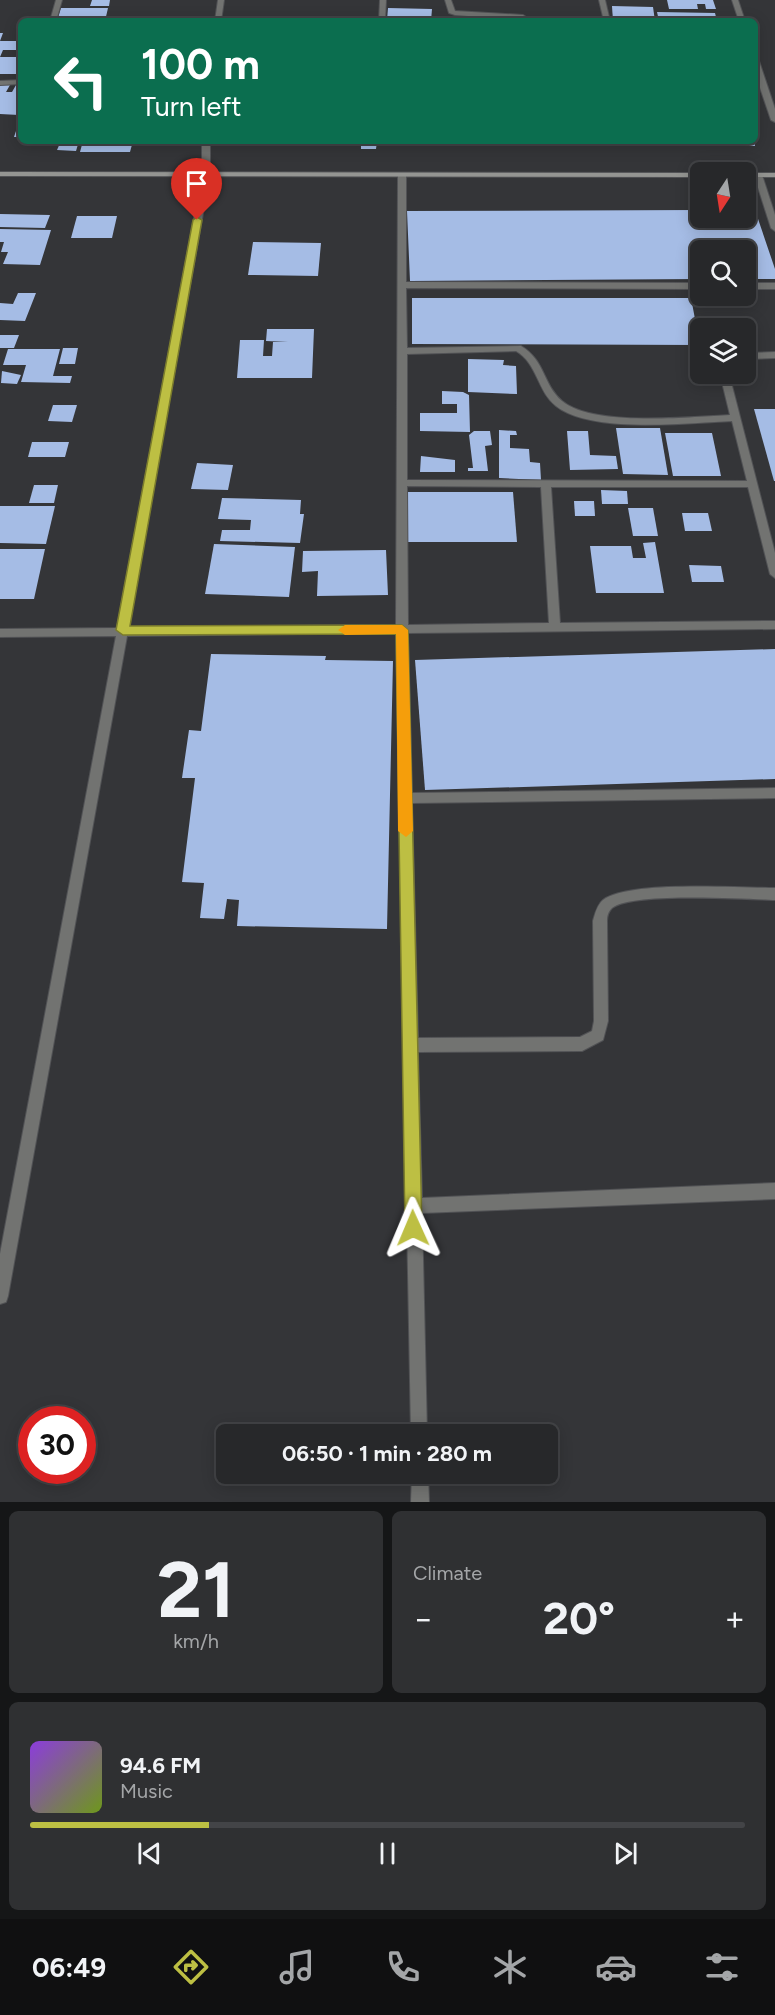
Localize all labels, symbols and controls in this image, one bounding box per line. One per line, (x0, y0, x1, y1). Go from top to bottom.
text: 100 m (141, 39, 260, 90)
icon: left (42, 42, 120, 120)
text: Turn left (141, 90, 241, 123)
pin (171, 158, 222, 220)
north arrow (690, 162, 756, 228)
map controls (690, 162, 756, 384)
icon: arrive (180, 167, 213, 200)
button: search (690, 240, 756, 306)
button: layers (690, 318, 756, 384)
position arrow (381, 1196, 445, 1260)
speed limit sign: 30 (18, 1406, 96, 1484)
text: 06:50 · 1 min · 280 m (282, 1440, 492, 1467)
text: 21 (157, 1543, 235, 1637)
text: Climate (413, 1561, 482, 1585)
text: 20° (543, 1591, 615, 1645)
text: − (413, 1599, 434, 1638)
text: + (724, 1599, 745, 1638)
text: km/h (173, 1629, 219, 1653)
text: 94.6 FM (120, 1752, 201, 1779)
text: Music (120, 1779, 173, 1803)
icon: previous (133, 1837, 166, 1870)
icon: pause (371, 1837, 404, 1870)
icon: next (609, 1837, 642, 1870)
icon: directions (170, 1946, 212, 1988)
icon: music (276, 1946, 318, 1988)
icon: phone (382, 1946, 424, 1988)
icon: climate (489, 1946, 531, 1988)
icon: car (595, 1946, 637, 1988)
icon: filters (701, 1946, 743, 1988)
text: 06:49 (32, 1951, 106, 1984)

